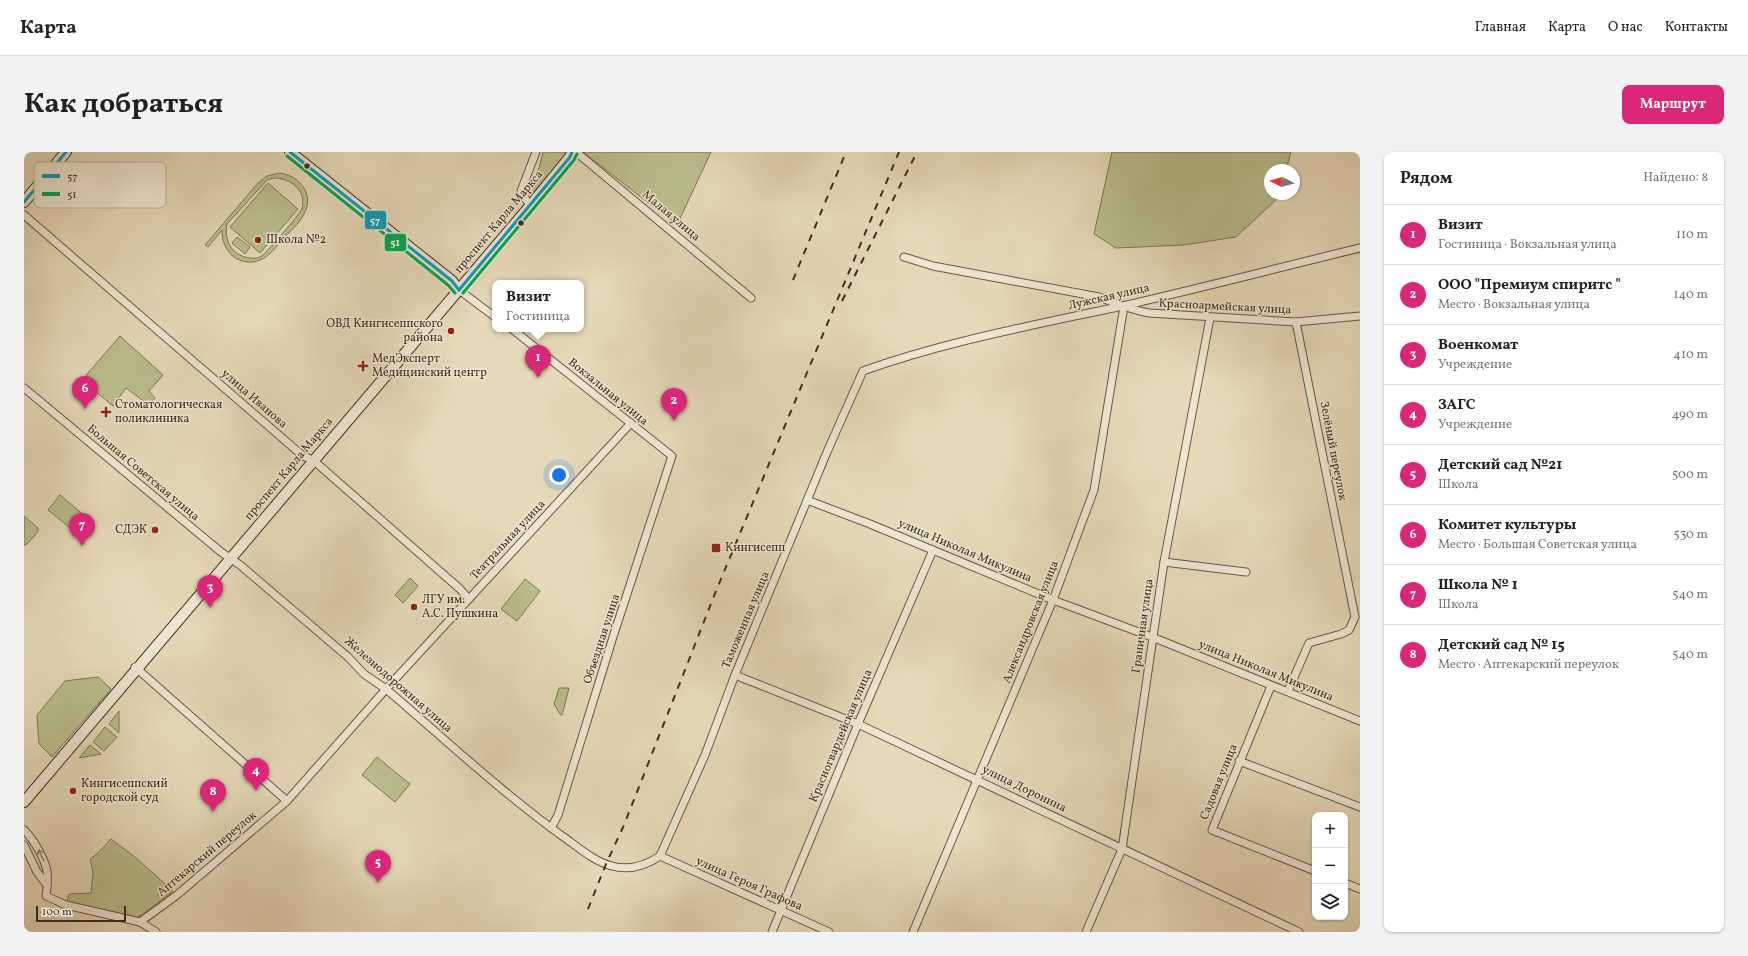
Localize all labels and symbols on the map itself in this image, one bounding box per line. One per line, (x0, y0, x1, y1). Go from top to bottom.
unlabelled marker (302, 161, 312, 171)
legend (34, 162, 166, 208)
north arrow (1264, 164, 1300, 200)
street label: проспект Карла Маркса (451, 167, 547, 277)
text: 57 (67, 170, 78, 185)
street label: Малая улица (639, 187, 703, 245)
text: 51 (67, 188, 77, 203)
line badge: 57 (364, 210, 387, 230)
text: 57 (370, 214, 380, 229)
unlabelled marker (516, 218, 526, 228)
place label: Школа №2 (266, 232, 326, 248)
line badge: 51 (384, 233, 407, 252)
marker: Школа №2 (253, 235, 263, 245)
text: 51 (390, 236, 400, 251)
street label: Лужская улица (1067, 280, 1151, 314)
street label: Красноармейская улица (1158, 296, 1292, 318)
place label: ОВД Кингисеппского района (326, 316, 443, 346)
marker: ОВД Кингисеппского района (446, 326, 456, 336)
pin: 1 (525, 345, 551, 378)
place label: МедЭксперт Медицинский центр (372, 351, 487, 381)
street label: Вокзальная улица (565, 355, 651, 429)
marker: МедЭксперт Медицинский центр (357, 360, 369, 372)
street label: улица Иванова (218, 366, 290, 432)
pin: 6 (72, 376, 98, 409)
pin: 2 (661, 388, 687, 421)
place label: Стоматологическая поликлиника (115, 397, 222, 427)
street label: Зелёный переулок (1316, 400, 1351, 503)
marker: Стоматологическая поликлиника (100, 406, 112, 418)
street label: проспект Карла Маркса (241, 414, 337, 524)
street label: Большая Советская улица (83, 421, 203, 525)
your location (549, 465, 569, 485)
street label: Театральная улица (467, 497, 549, 583)
pin: 7 (69, 513, 95, 546)
street label: улица Николая Микулина (896, 515, 1034, 587)
place label: СДЭК (115, 522, 147, 538)
marker: СДЭК (150, 525, 160, 535)
place label: Кингисепп (725, 540, 785, 556)
marker: Кингисепп (710, 542, 722, 554)
street label: Александровская улица (999, 558, 1063, 686)
street label: Таможенная улица (718, 569, 774, 671)
pin: 3 (197, 575, 223, 608)
street label: Граничная улица (1128, 578, 1158, 674)
place label: ЛГУ им. А.С. Пушкина (422, 592, 498, 622)
street label: Объездная улица (580, 592, 624, 686)
marker: ЛГУ им. А.С. Пушкина (409, 602, 419, 612)
street label: Железнодорожная улица (340, 633, 456, 737)
street label: улица Николая Микулина (1196, 637, 1336, 705)
street label: Красногвардейская улица (806, 667, 876, 805)
street label: Садовая улица (1196, 742, 1242, 822)
pin: 4 (243, 758, 269, 791)
street label: улица Доронина (979, 762, 1069, 816)
place label: Кингисеппский городской суд (81, 776, 168, 806)
pin: 8 (200, 779, 226, 812)
marker: Кингисеппский городской суд (68, 786, 78, 796)
street label: Аптекарский переулок (154, 807, 261, 900)
one-way arrow (37, 850, 44, 862)
pin: 5 (365, 850, 391, 883)
street label: улица Героя Графова (693, 853, 805, 915)
scale bar (36, 904, 126, 923)

